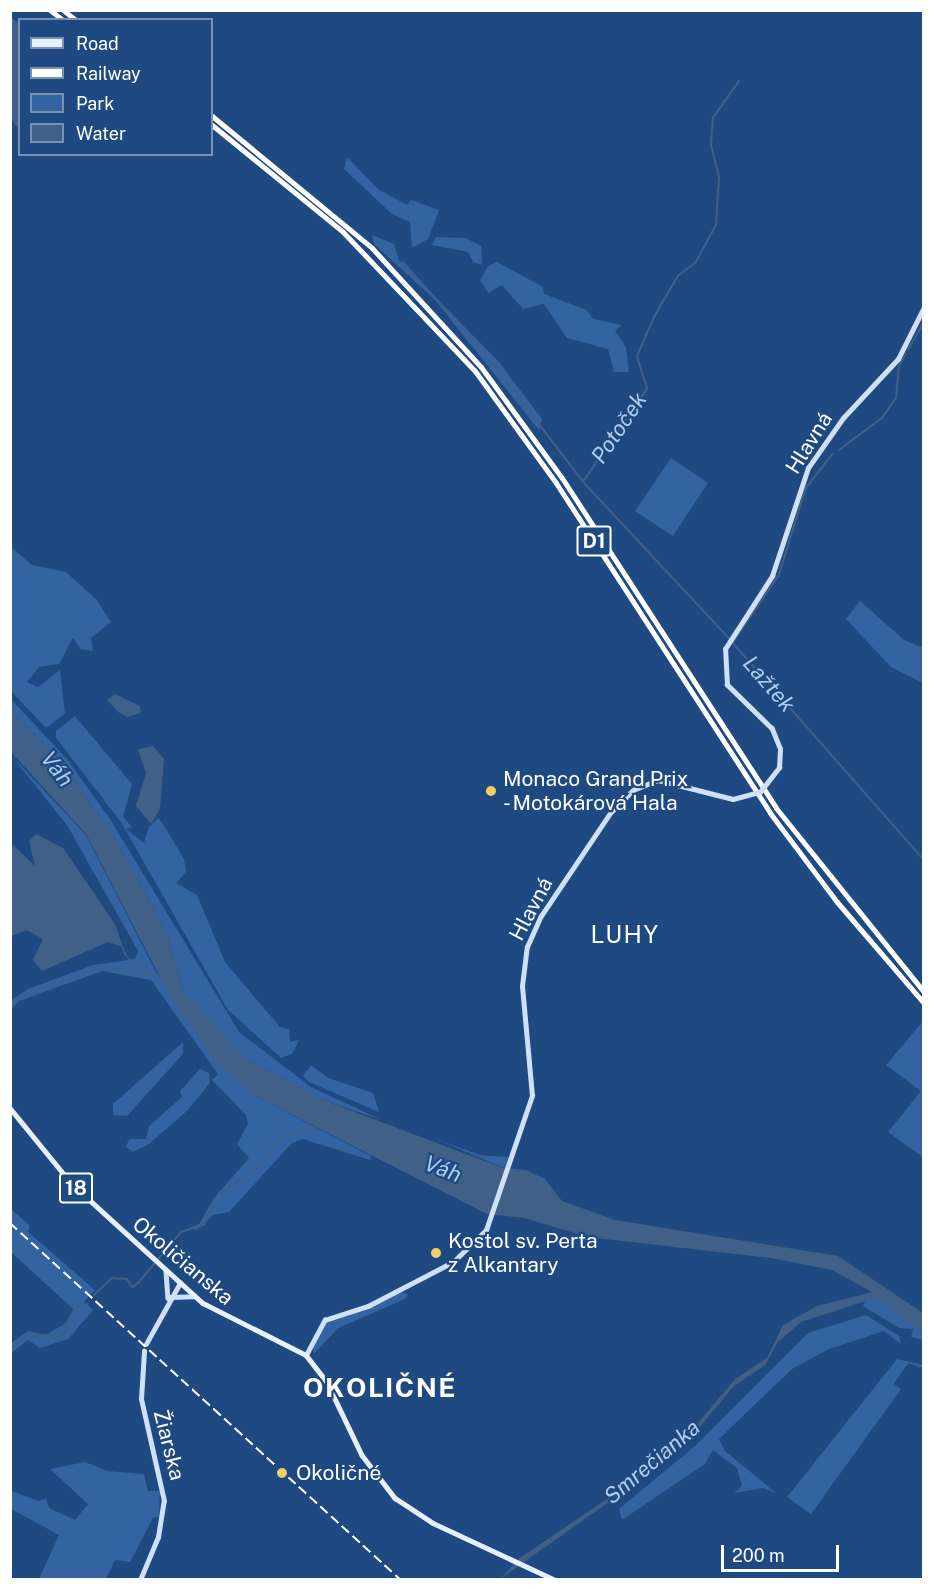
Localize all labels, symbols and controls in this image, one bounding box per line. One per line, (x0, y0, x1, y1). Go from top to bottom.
legend (18, 18, 213, 156)
text: Road (76, 33, 119, 54)
text: Railway (76, 63, 141, 84)
text: Park (76, 93, 114, 114)
text: Water (76, 123, 126, 144)
water label: Potoček (586, 387, 652, 469)
street label: Hlavná (780, 408, 838, 478)
road number: D1 (576, 524, 612, 558)
water label: Lažtek (737, 650, 801, 718)
water label: Váh (35, 746, 79, 792)
place label: Monaco Grand Prix - Motokárová Hala (503, 766, 689, 816)
marker: Monaco Grand Prix - Motokárová Hala (484, 784, 498, 798)
street label: Hlavná (504, 873, 558, 945)
district label: LUHY (590, 921, 660, 949)
water label: Váh (421, 1150, 465, 1188)
road number: 18 (58, 1171, 94, 1205)
street label: Okoličianska (127, 1212, 239, 1310)
place label: Kostol sv. Perta z Alkantary (448, 1228, 598, 1278)
marker: Kostol sv. Perta z Alkantary (429, 1246, 443, 1260)
district label: OKOLIČNÉ (303, 1372, 457, 1404)
street label: Žiarska (148, 1407, 190, 1483)
water label: Smrečianka (599, 1414, 705, 1510)
place label: Okoličné (296, 1460, 381, 1486)
marker: Okoličné (273, 1464, 291, 1482)
scale bar (724, 1533, 842, 1571)
text: 200 m (732, 1545, 785, 1566)

